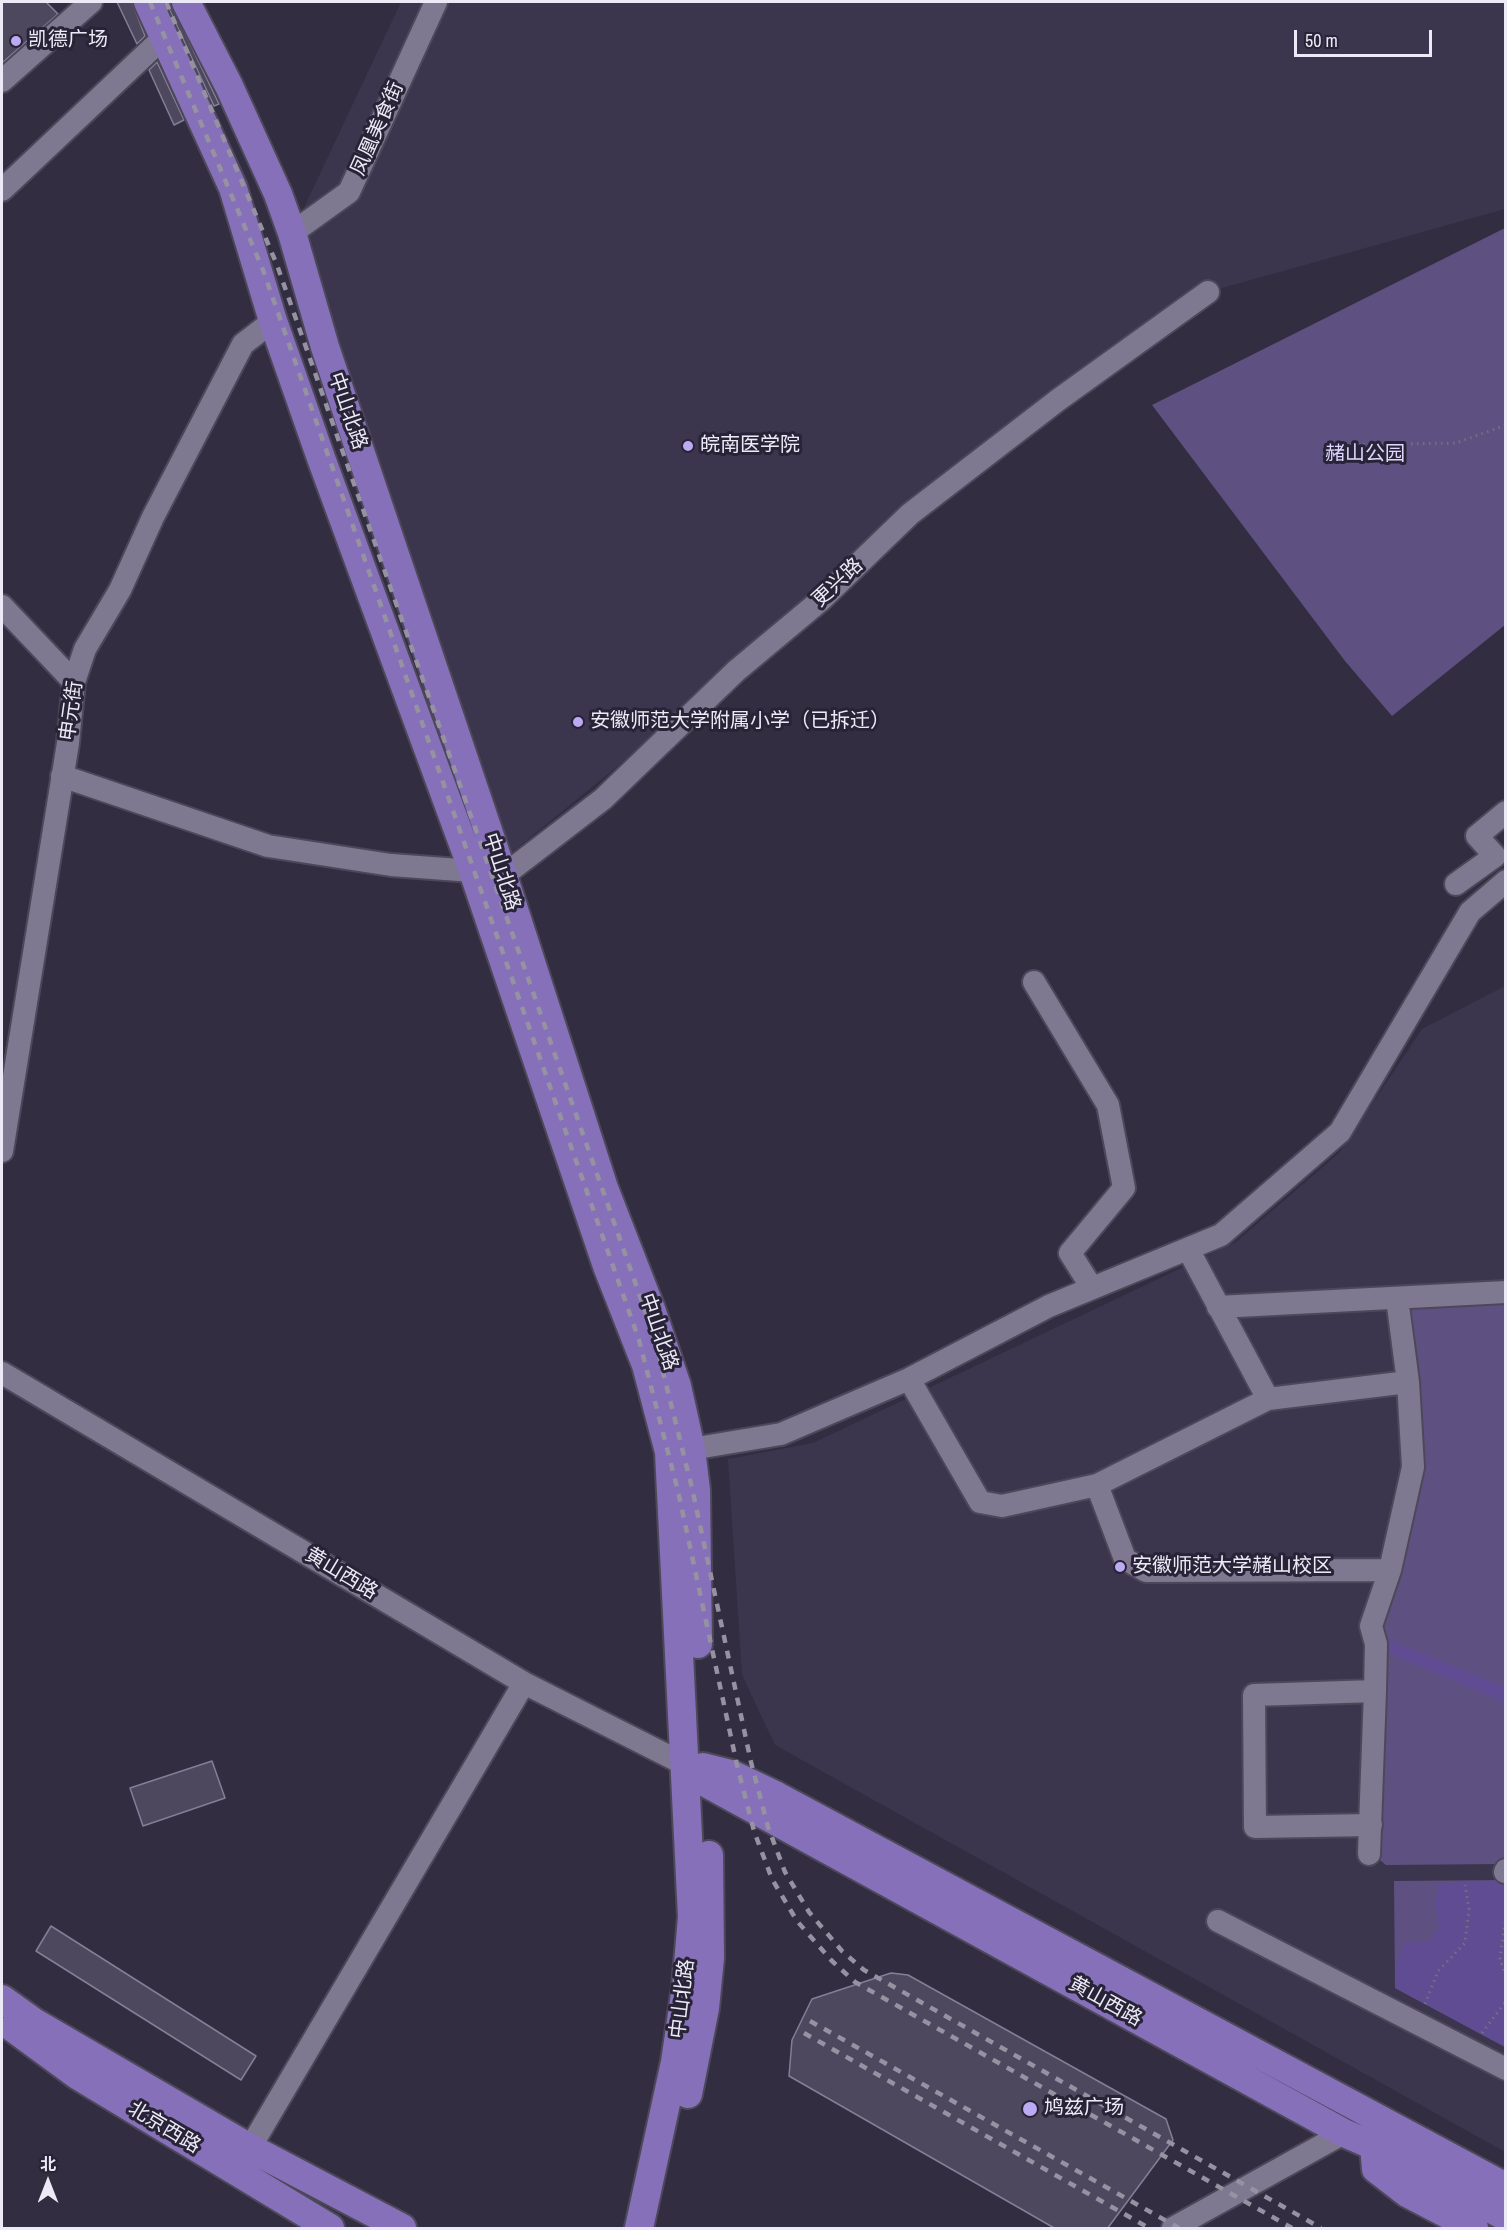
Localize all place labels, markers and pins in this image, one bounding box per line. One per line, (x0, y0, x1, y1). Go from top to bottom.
place label: 凯德广场 (28, 29, 108, 53)
marker: 凯德广场 (9, 34, 23, 48)
place label: 皖南医学院 (700, 434, 800, 458)
marker: 皖南医学院 (681, 439, 695, 453)
place label: 安徽师范大学附属小学（已拆迁） (590, 710, 890, 734)
marker: 安徽师范大学附属小学（已拆迁） (571, 715, 585, 729)
place label: 安徽师范大学赭山校区 (1132, 1555, 1332, 1579)
marker: 安徽师范大学赭山校区 (1113, 1560, 1127, 1574)
place label: 鸠兹广场 (1044, 2097, 1124, 2121)
marker: 鸠兹广场 (1021, 2100, 1039, 2118)

